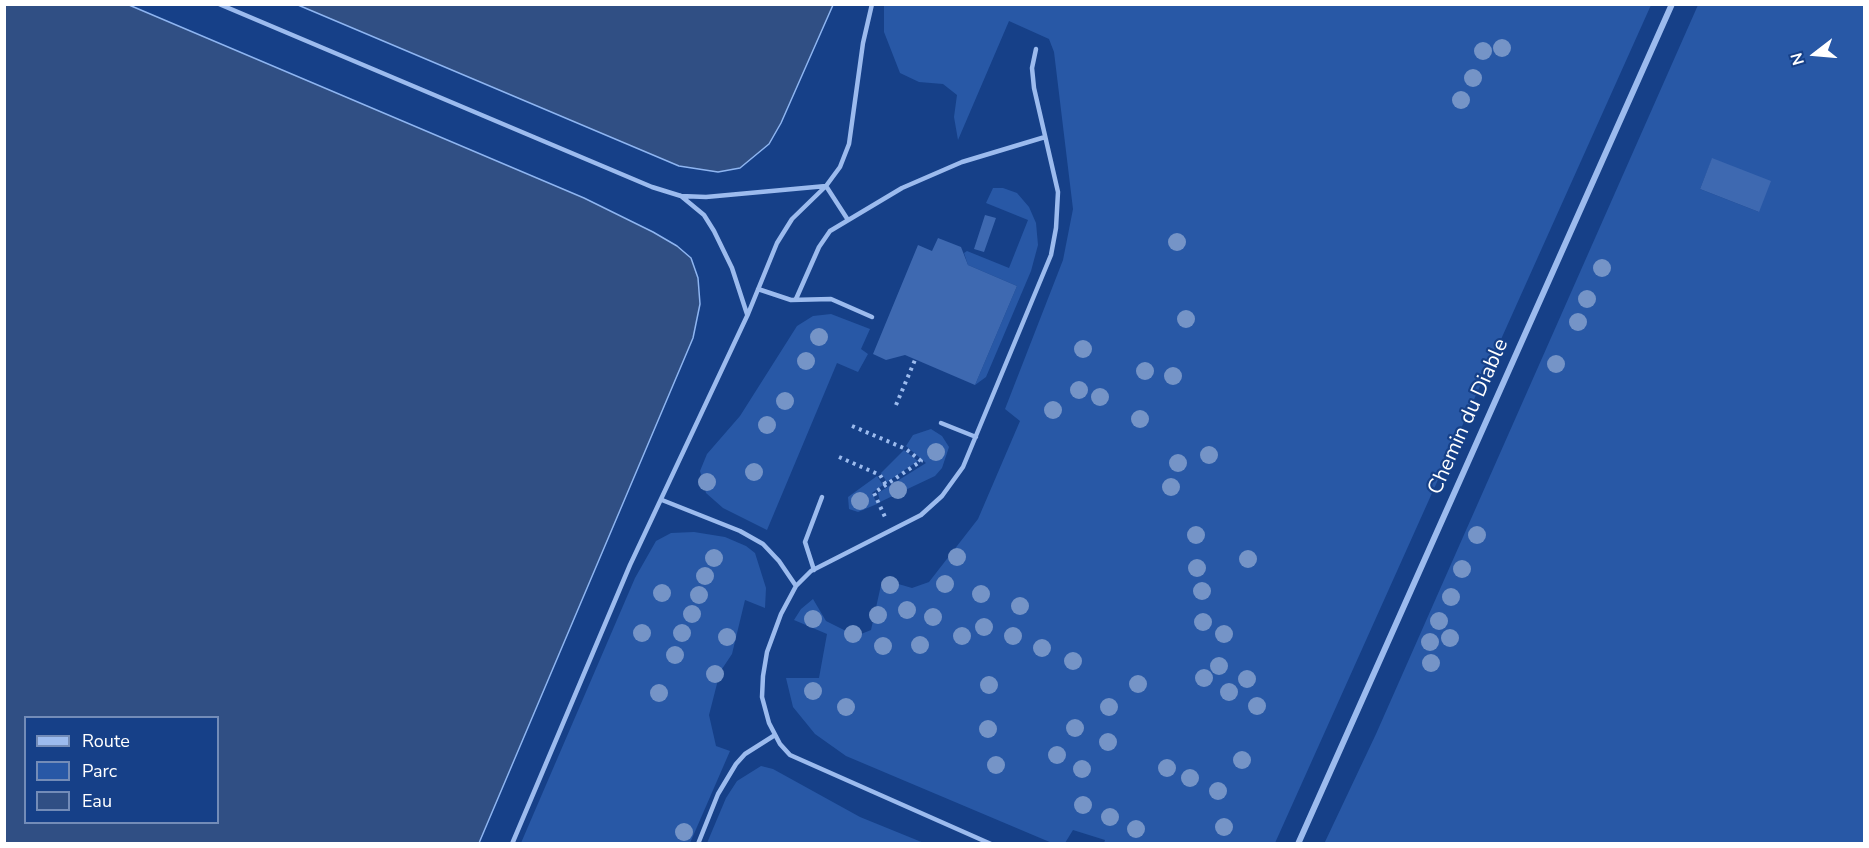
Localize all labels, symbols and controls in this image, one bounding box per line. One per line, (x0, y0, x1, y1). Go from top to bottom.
north arrow (1785, 24, 1845, 84)
text: N (1785, 50, 1810, 68)
street label: Chemin du Diable (1423, 335, 1515, 499)
legend (24, 716, 219, 824)
text: Route (82, 729, 130, 753)
text: Parc (82, 759, 117, 783)
text: Eau (82, 789, 112, 813)

